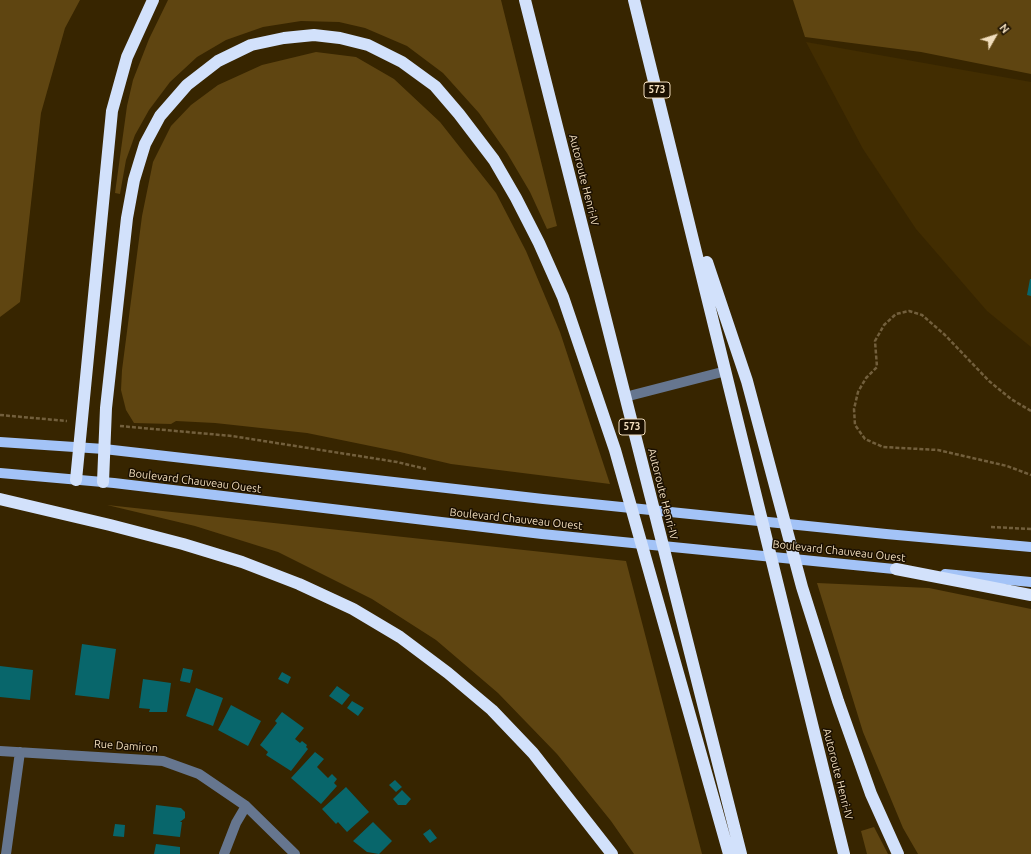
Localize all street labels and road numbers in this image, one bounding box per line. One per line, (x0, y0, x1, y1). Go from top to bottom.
road number: 573 (644, 82, 670, 98)
street label: Autoroute Henri-IV (566, 133, 602, 227)
road number: 573 (619, 419, 645, 435)
street label: Autoroute Henri-IV (645, 447, 681, 541)
street label: Boulevard Chauveau Ouest (128, 466, 262, 496)
street label: Boulevard Chauveau Ouest (449, 505, 583, 533)
street label: Boulevard Chauveau Ouest (772, 537, 906, 565)
street label: Autoroute Henri-IV (820, 727, 856, 821)
street label: Rue Damiron (94, 737, 158, 755)

